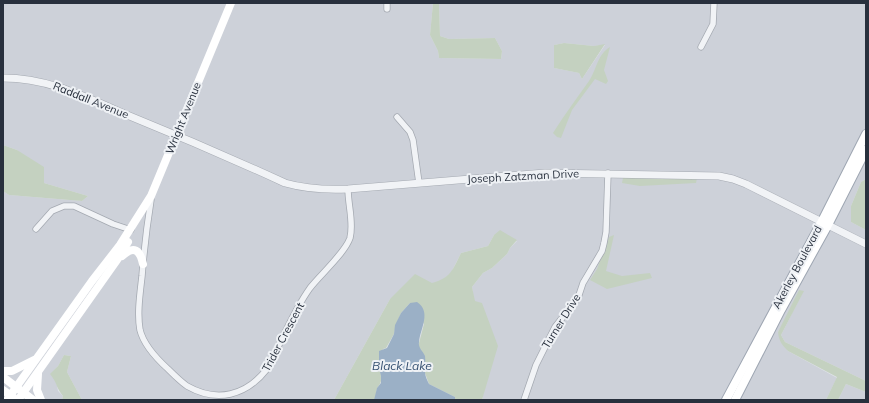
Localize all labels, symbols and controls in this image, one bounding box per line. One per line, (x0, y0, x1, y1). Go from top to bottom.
street label: Raddall Avenue (51, 78, 131, 122)
street label: Wright Avenue (162, 80, 204, 156)
street label: Joseph Zatzman Drive (467, 166, 579, 186)
street label: Akerley Boulevard (769, 223, 825, 311)
street label: Turner Drive (539, 291, 583, 351)
street label: Trider Crescent (259, 300, 307, 374)
water label: Black Lake (372, 358, 432, 373)

